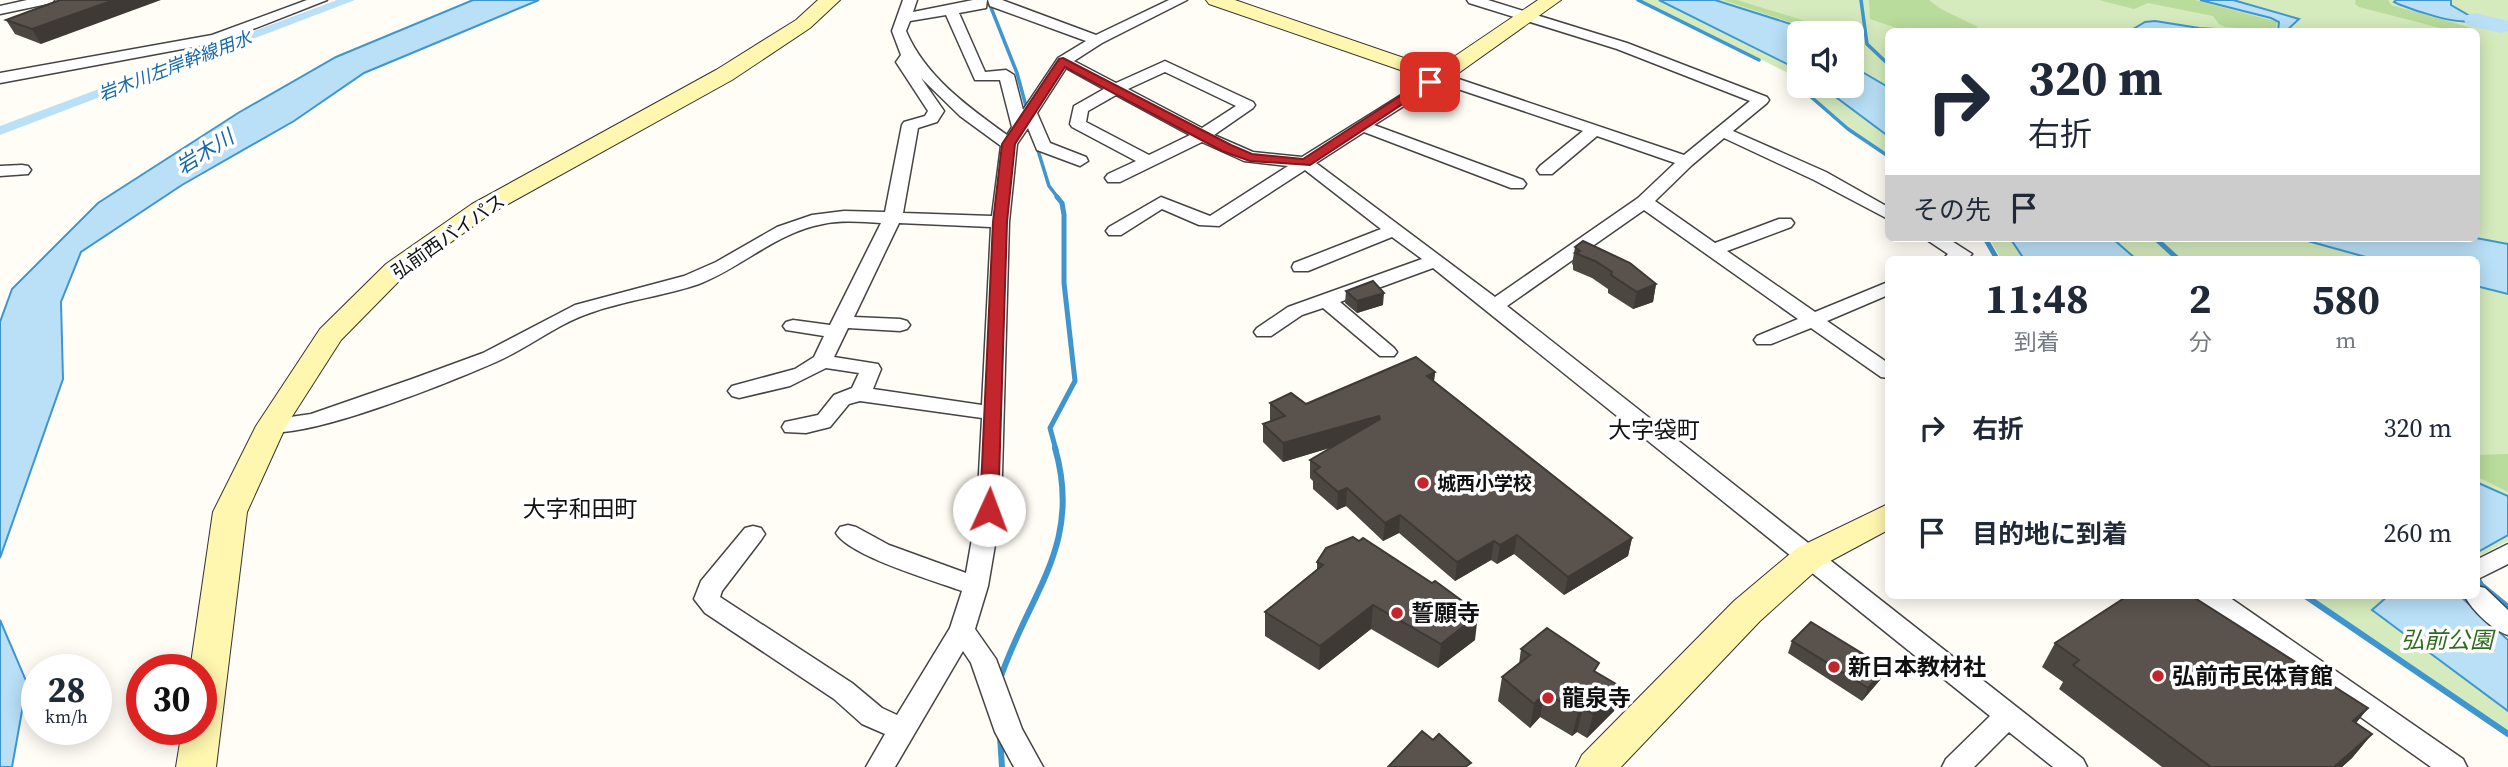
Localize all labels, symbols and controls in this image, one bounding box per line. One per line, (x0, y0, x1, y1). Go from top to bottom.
map controls (1787, 21, 1864, 98)
button: sound (1787, 21, 1864, 98)
water label: 岩木川左岸幹線用水 (95, 24, 257, 106)
text: 320 m (2028, 44, 2163, 111)
pin (1400, 52, 1460, 112)
icon: right (1913, 56, 2004, 147)
icon: arrive (1411, 63, 1449, 101)
text: 右折 (2028, 112, 2092, 156)
water label: 岩木川 (170, 122, 241, 181)
street label: 弘前西バイパス (386, 187, 510, 285)
icon: arrive (2005, 189, 2043, 227)
text: その先 (1913, 192, 1991, 228)
text: 11:48 (1985, 269, 2089, 327)
text: 2 (2189, 269, 2212, 327)
text: 580 (2312, 270, 2380, 328)
text: m (2335, 324, 2356, 356)
text: 到着 (2014, 326, 2060, 358)
text: 分 (2189, 326, 2212, 358)
icon: right (1913, 409, 1951, 447)
text: 320 m (2384, 410, 2452, 446)
text: 右折 (1972, 411, 2024, 447)
district label: 大字袋町 (1608, 414, 1700, 446)
place label: 城西小学校 (1437, 470, 1532, 496)
position arrow (952, 473, 1026, 547)
marker: 城西小学校 (1415, 475, 1431, 491)
district label: 大字和田町 (523, 493, 638, 525)
icon: arrive (1913, 514, 1951, 552)
text: 260 m (2384, 515, 2452, 551)
text: 目的地に到着 (1972, 516, 2128, 552)
place label: 誓願寺 (1411, 597, 1480, 629)
marker: 誓願寺 (1389, 605, 1405, 621)
park label: 弘前公園 (2401, 624, 2496, 656)
place label: 新日本教材社 (1848, 651, 1986, 683)
speed limit sign: 30 (126, 654, 217, 745)
marker: 新日本教材社 (1826, 659, 1842, 675)
place label: 弘前市民体育館 (2172, 660, 2333, 692)
text: 28 (48, 666, 85, 714)
marker: 弘前市民体育館 (2150, 668, 2166, 684)
place label: 龍泉寺 (1562, 682, 1631, 714)
marker: 龍泉寺 (1540, 690, 1556, 706)
text: km/h (45, 704, 88, 729)

